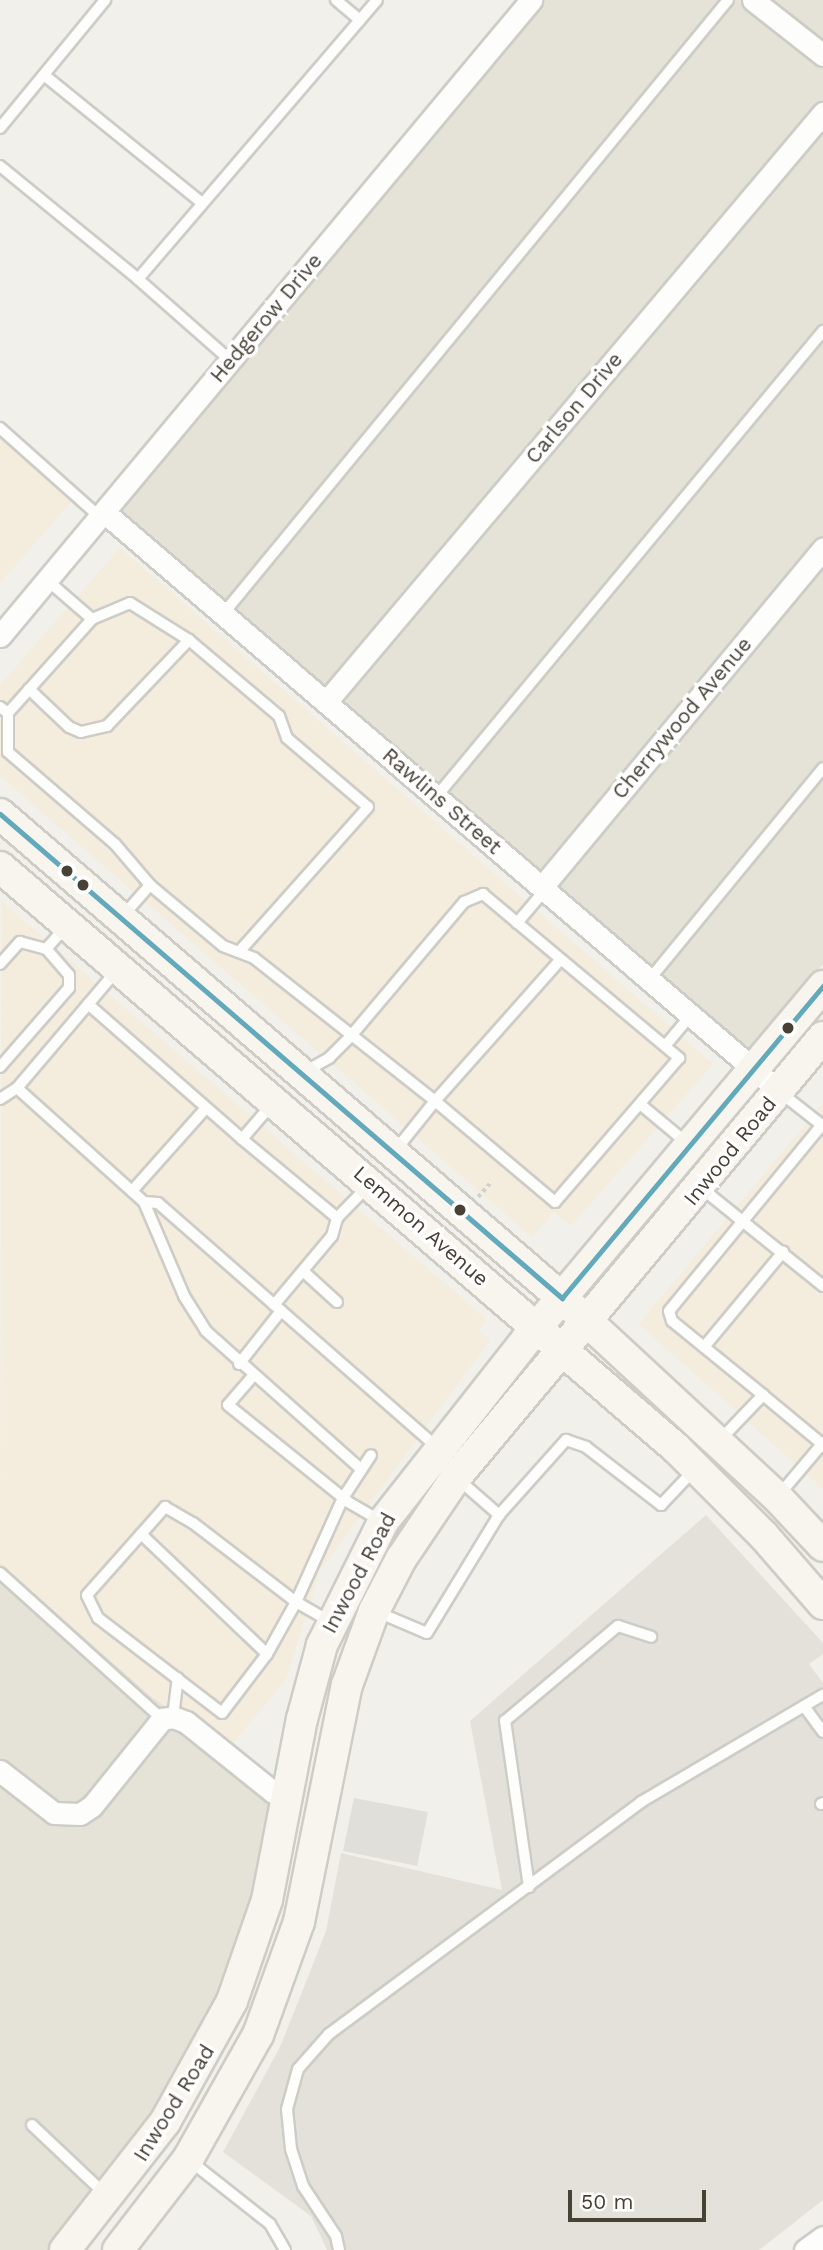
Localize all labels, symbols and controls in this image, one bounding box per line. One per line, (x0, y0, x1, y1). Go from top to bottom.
street label: Hedgerow Drive (205, 248, 327, 388)
street label: Carlson Drive (520, 347, 628, 469)
street label: Cherrywood Avenue (607, 632, 757, 804)
street label: Rawlins Street (377, 742, 507, 860)
unlabelled marker (60, 864, 74, 878)
unlabelled marker (76, 878, 90, 892)
unlabelled marker (781, 1021, 795, 1035)
street label: Inwood Road (678, 1091, 782, 1211)
street label: Lemmon Avenue (348, 1160, 494, 1292)
unlabelled marker (453, 1203, 467, 1217)
street label: Inwood Road (317, 1508, 401, 1638)
street label: Inwood Road (128, 2040, 220, 2166)
scale bar (571, 2176, 709, 2220)
text: 50 m (581, 2189, 633, 2214)

